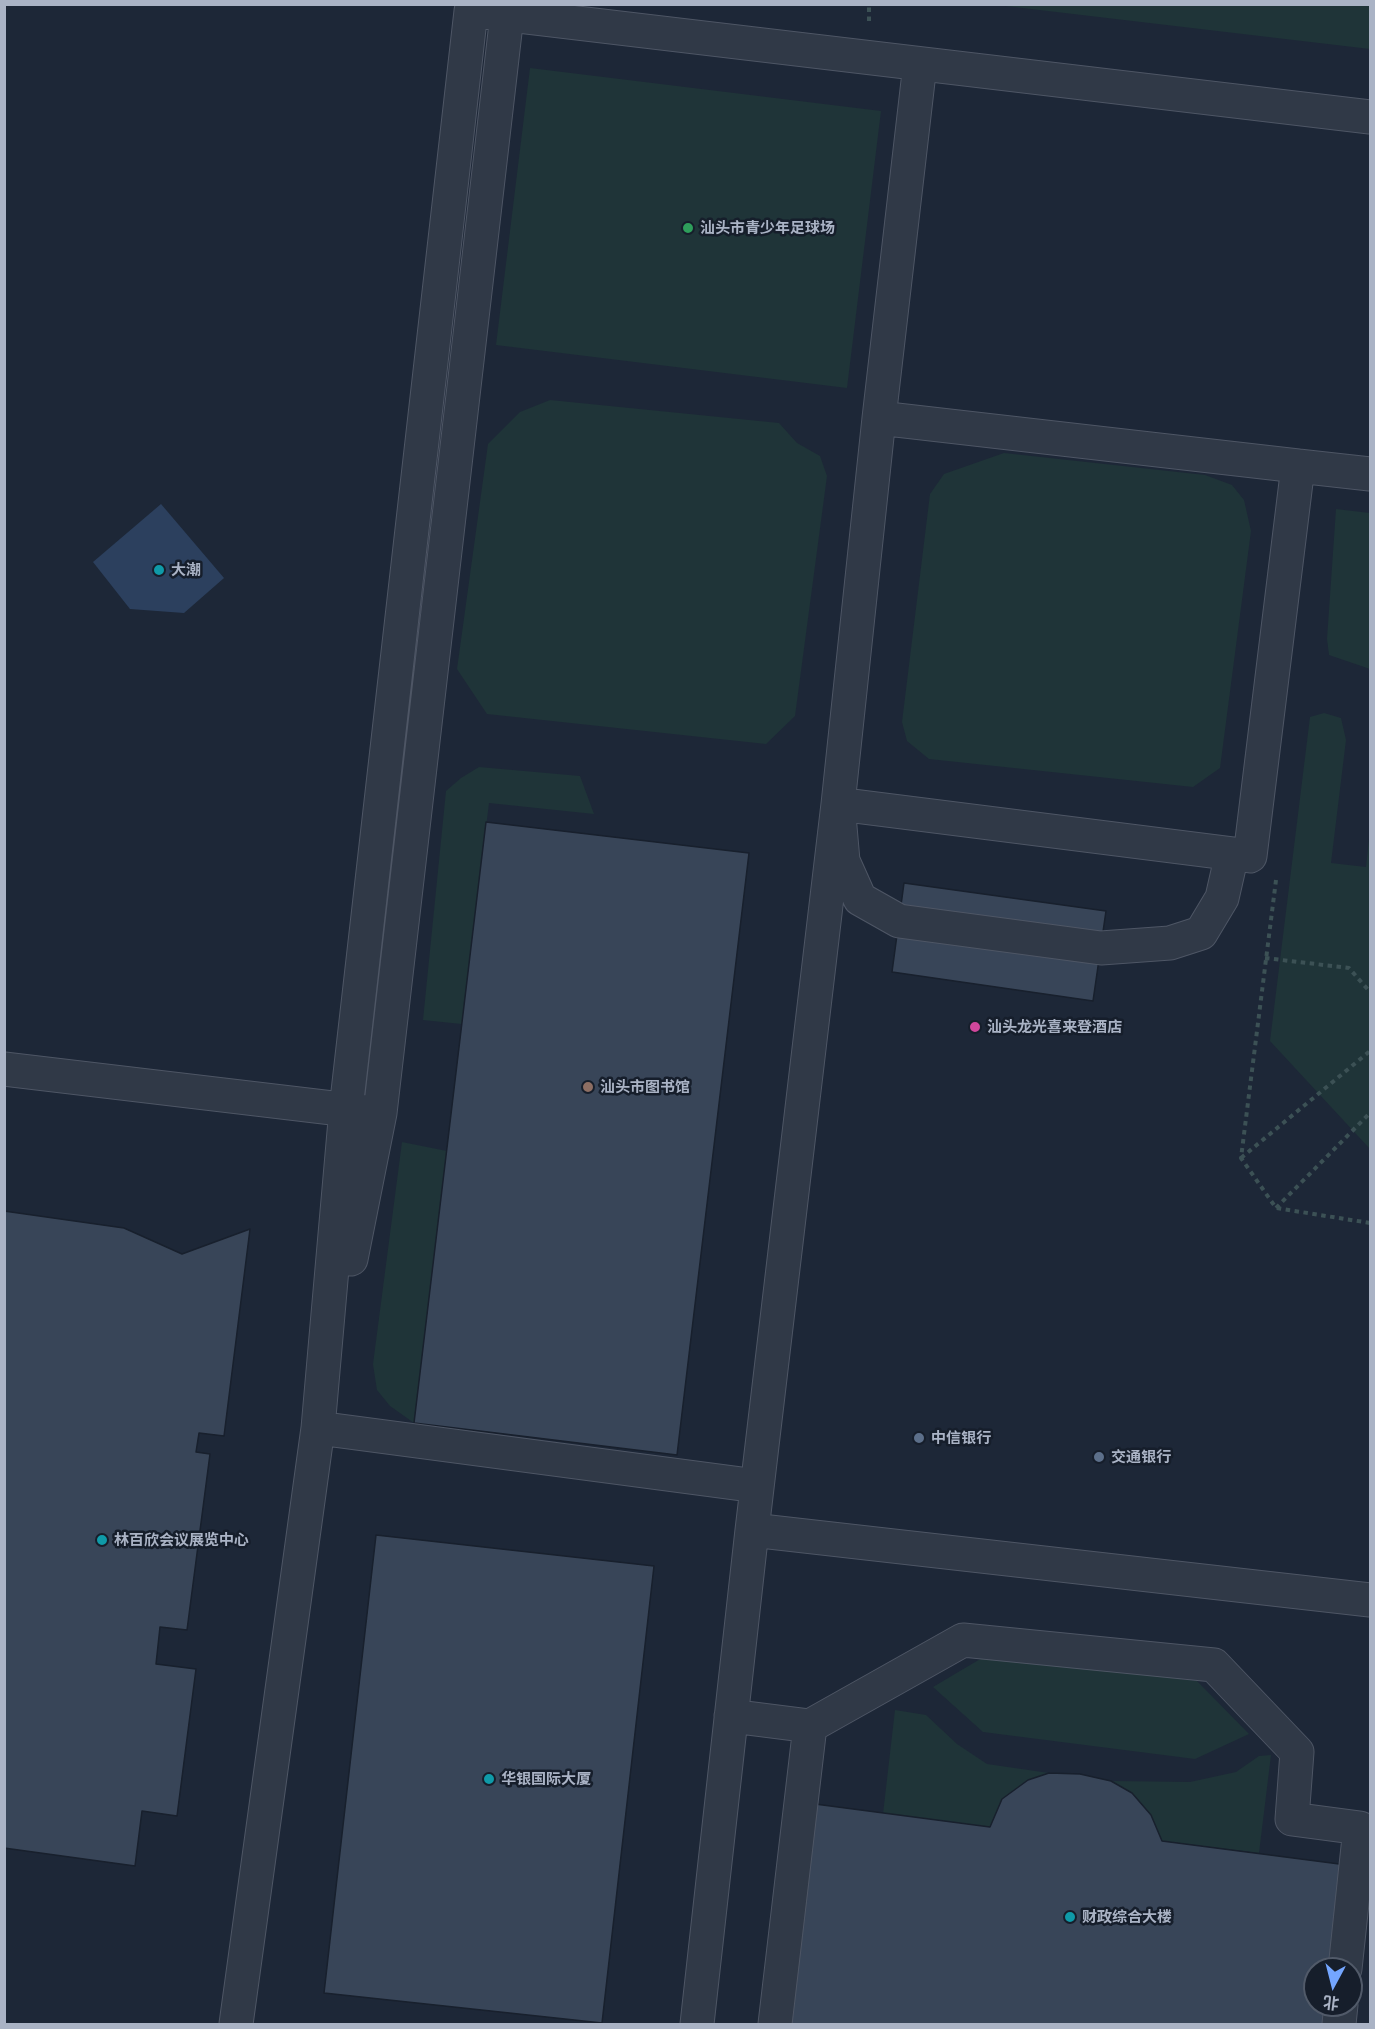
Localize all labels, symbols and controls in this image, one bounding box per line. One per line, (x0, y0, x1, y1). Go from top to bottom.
place label: 汕头市青少年足球场 (700, 219, 835, 237)
marker: 汕头市青少年足球场 (681, 221, 695, 235)
place label: 大潮 (171, 561, 201, 579)
marker: 大潮 (152, 563, 166, 577)
place label: 汕头龙光喜来登酒店 (987, 1018, 1122, 1036)
marker: 汕头龙光喜来登酒店 (968, 1020, 982, 1034)
place label: 汕头市图书馆 (600, 1078, 690, 1096)
marker: 汕头市图书馆 (581, 1080, 595, 1094)
place label: 中信银行 (931, 1429, 991, 1447)
marker: 中信银行 (912, 1431, 926, 1445)
place label: 交通银行 (1111, 1448, 1171, 1466)
marker: 交通银行 (1092, 1450, 1106, 1464)
place label: 林百欣会议展览中心 (114, 1531, 249, 1549)
marker: 林百欣会议展览中心 (95, 1533, 109, 1547)
place label: 华银国际大厦 (501, 1770, 591, 1788)
marker: 华银国际大厦 (482, 1772, 496, 1786)
place label: 财政综合大楼 (1082, 1908, 1172, 1926)
marker: 财政综合大楼 (1063, 1910, 1077, 1924)
north arrow (1303, 1957, 1363, 2017)
text: 北 (1322, 1992, 1340, 2014)

